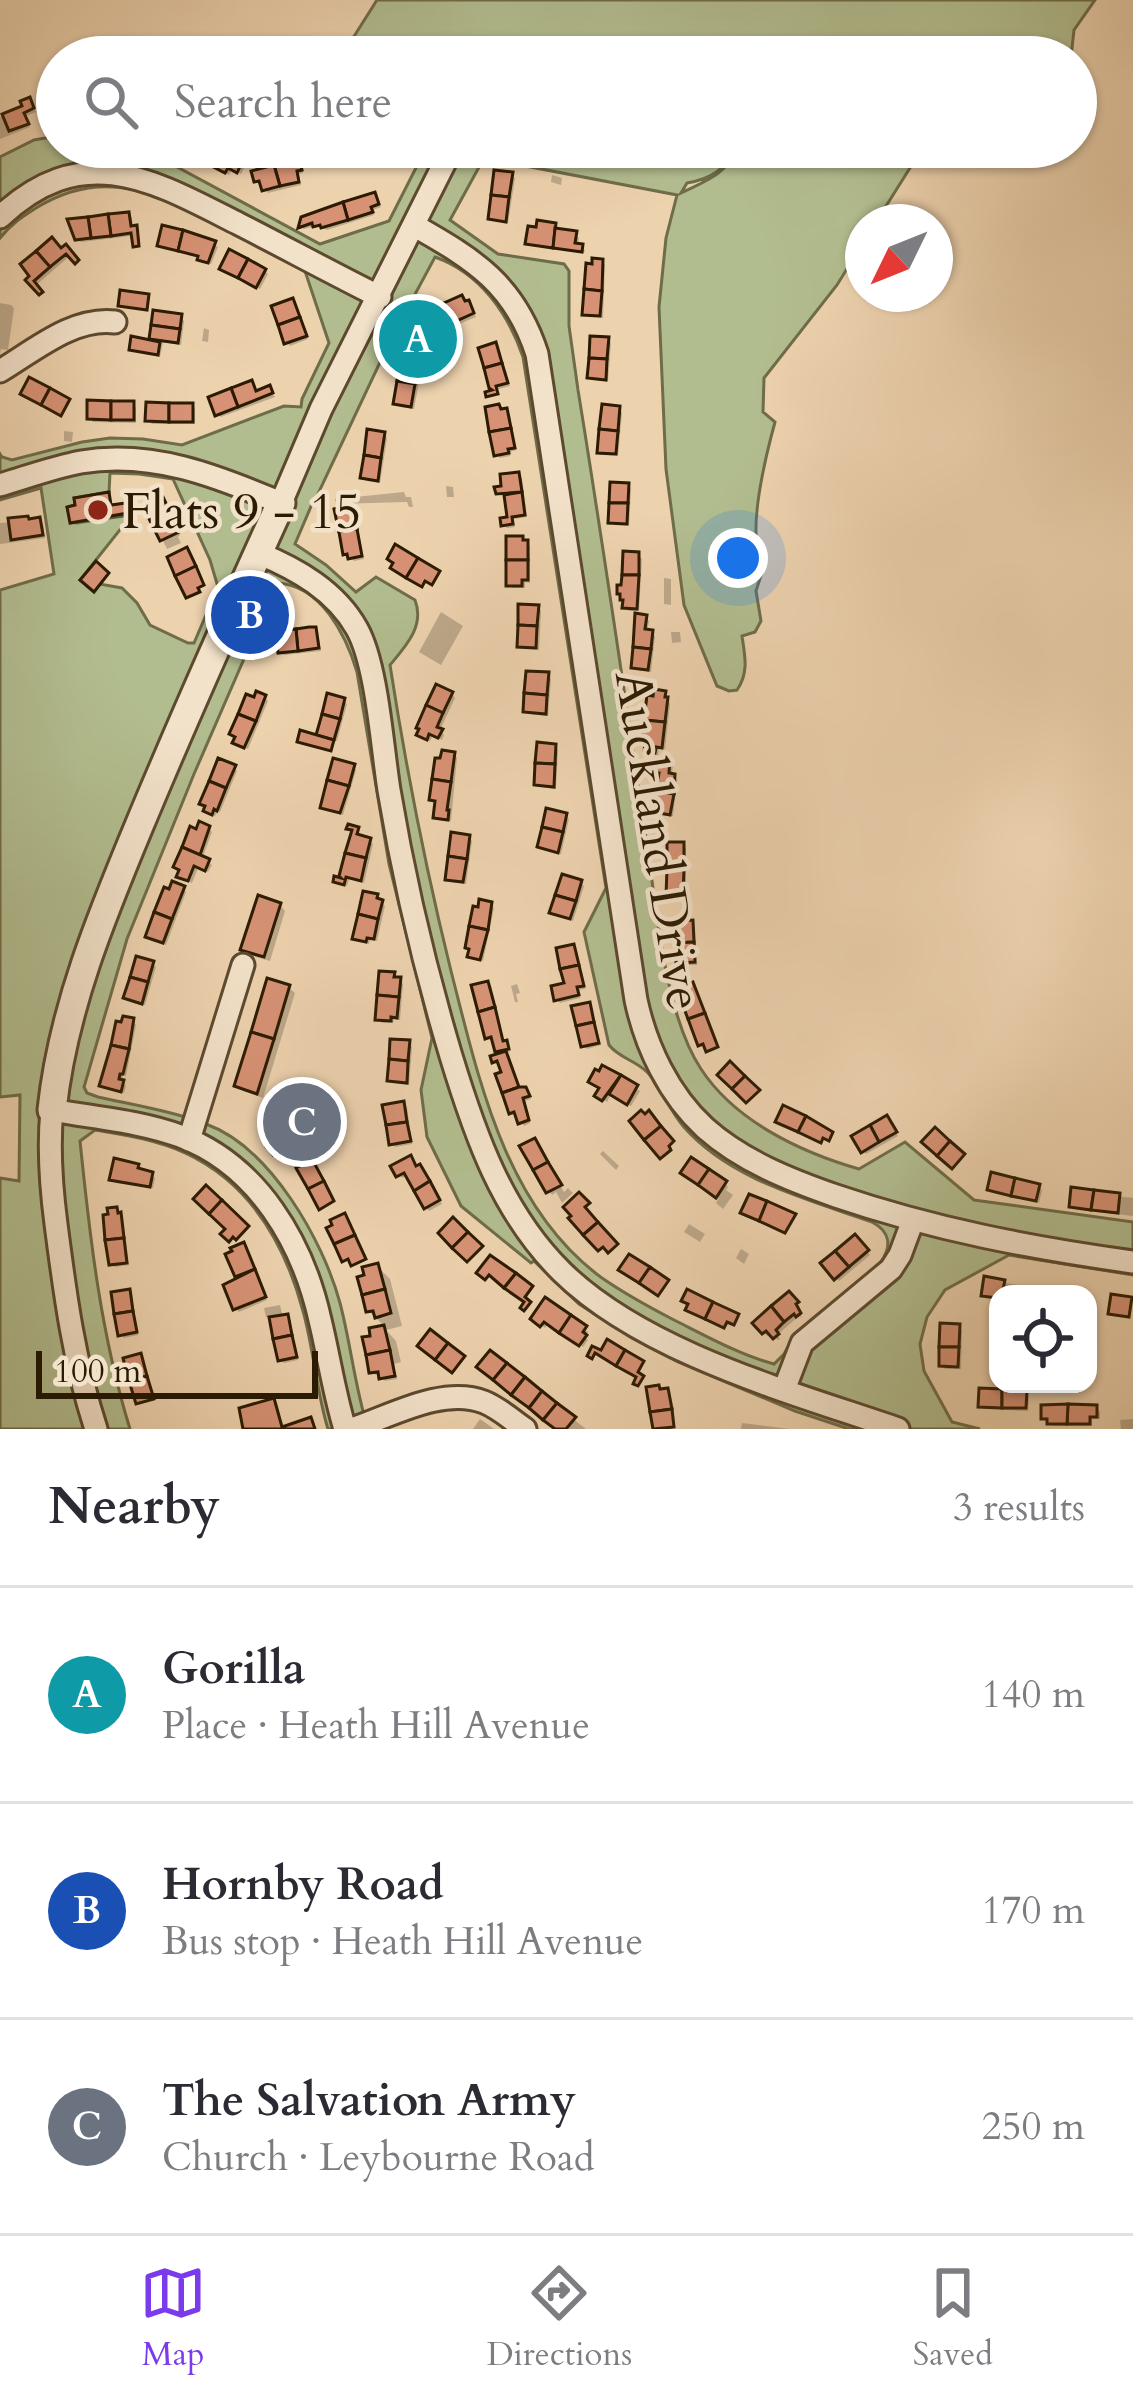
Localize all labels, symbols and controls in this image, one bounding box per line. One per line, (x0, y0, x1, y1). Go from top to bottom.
search box (36, 36, 1097, 168)
icon: search (78, 69, 144, 135)
text: Search here (174, 72, 392, 133)
north arrow (845, 204, 953, 312)
pin: A (379, 294, 457, 384)
place label: Flats 9 - 15 (122, 477, 361, 547)
marker: Flats 9 - 15 (85, 497, 111, 523)
your location (708, 528, 768, 588)
pin: B (211, 570, 289, 660)
street label: Auckland Drive (597, 665, 719, 1015)
pin: C (263, 1077, 341, 1167)
map controls (989, 1285, 1097, 1393)
button: locate (989, 1285, 1097, 1393)
scale bar (36, 1345, 318, 1398)
text: 100 m (54, 1349, 141, 1394)
text: Nearby (48, 1472, 220, 1542)
text: 3 results (953, 1481, 1085, 1534)
text: Gorilla (162, 1638, 305, 1699)
text: A (72, 1668, 102, 1721)
text: 140 m (982, 1668, 1085, 1721)
text: Place · Heath Hill Avenue (162, 1699, 590, 1752)
text: Hornby Road (162, 1854, 444, 1915)
text: B (73, 1884, 101, 1937)
text: 170 m (982, 1884, 1085, 1937)
text: Bus stop · Heath Hill Avenue (162, 1915, 643, 1968)
text: The Salvation Army (162, 2070, 576, 2131)
text: C (72, 2100, 102, 2153)
text: 250 m (982, 2100, 1085, 2153)
text: Church · Leybourne Road (162, 2131, 595, 2184)
tab: Map (140, 2260, 206, 2377)
tab: Directions (487, 2260, 632, 2377)
tab: Saved (913, 2260, 993, 2377)

